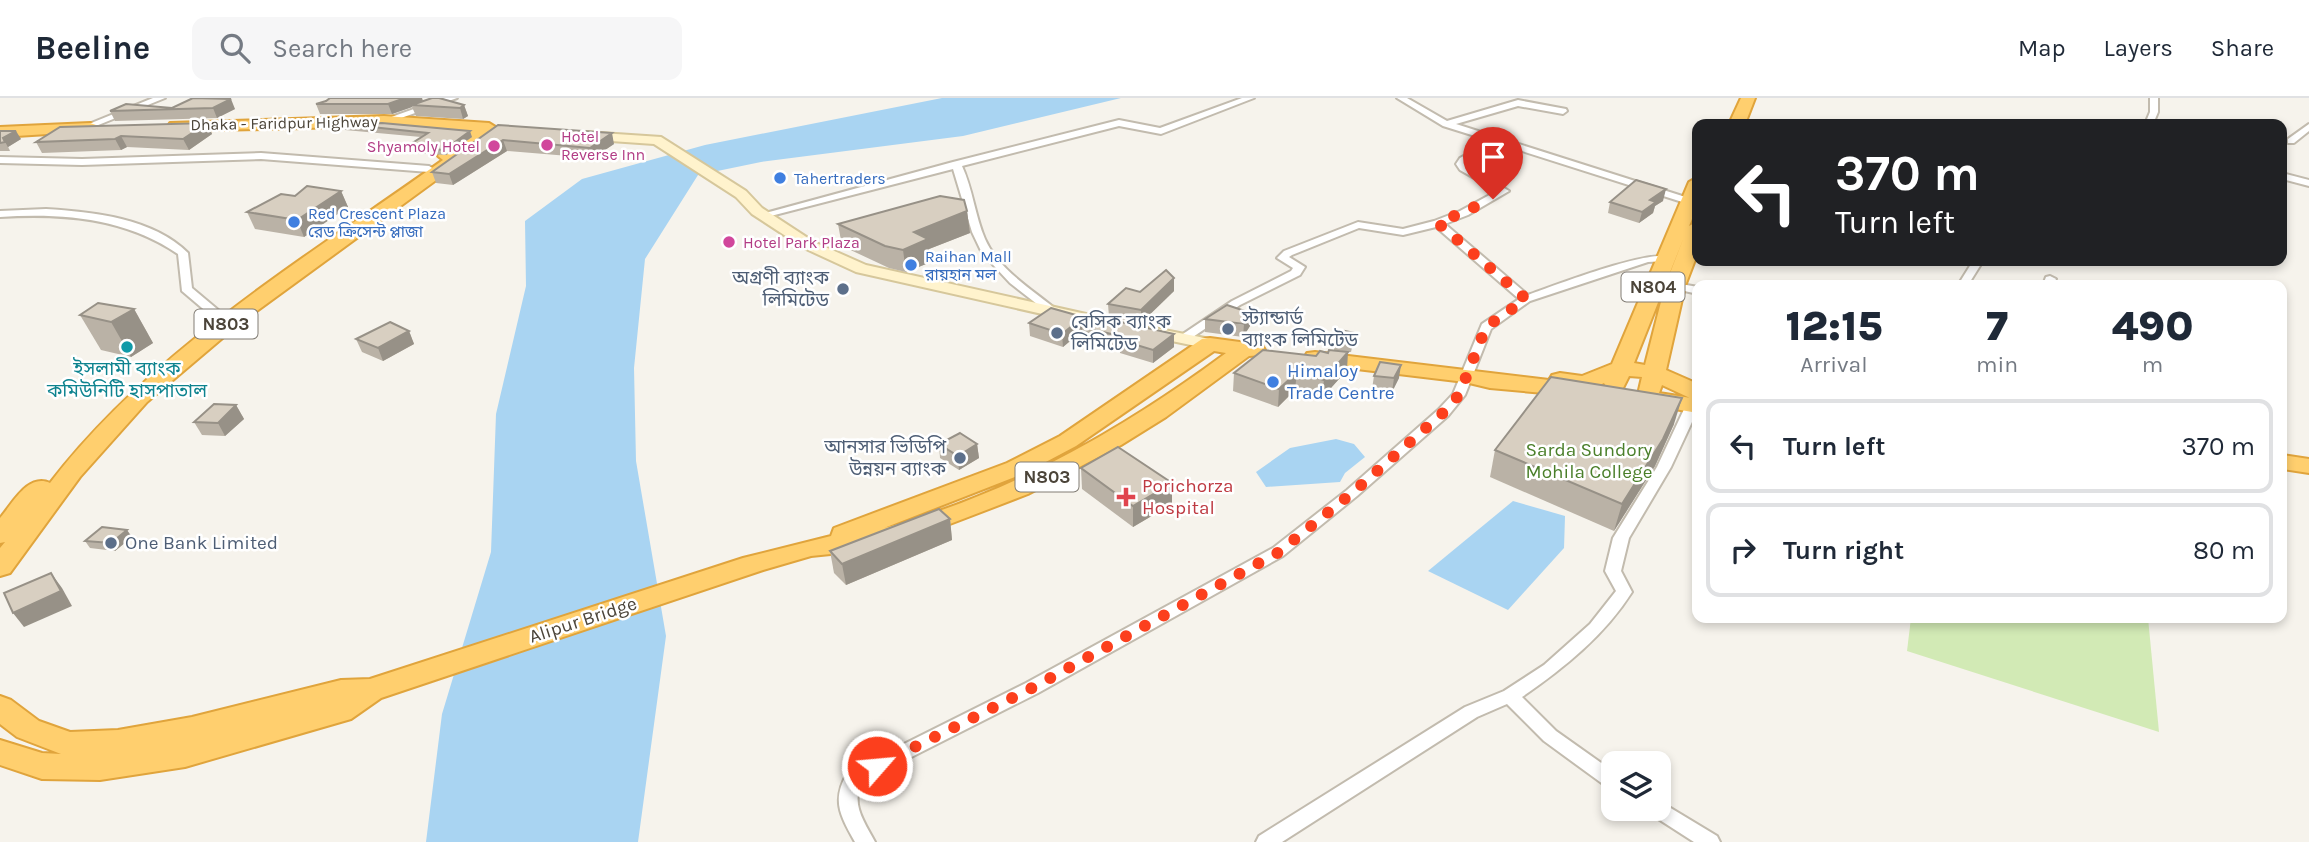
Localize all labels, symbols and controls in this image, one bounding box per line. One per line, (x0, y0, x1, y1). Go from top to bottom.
search box (192, 17, 682, 80)
text: Beeline (35, 29, 150, 67)
icon: search (216, 29, 254, 67)
text: Search here (272, 33, 412, 64)
text: Map (2018, 34, 2066, 62)
text: Layers (2104, 34, 2173, 62)
text: Share (2211, 34, 2274, 62)
street label: Dhaka - Faridpur Highway (190, 112, 378, 134)
place label: Hotel Reverse Inn (561, 127, 645, 164)
pin (1463, 127, 1523, 199)
place label: Shyamoly Hotel (367, 137, 480, 156)
marker: Hotel Reverse Inn (539, 137, 555, 153)
marker: Shyamoly Hotel (486, 138, 502, 154)
icon: arrive (1474, 138, 1512, 176)
text: 370 m (1835, 145, 1980, 202)
icon: left (1720, 147, 1811, 238)
place label: Tahertraders (794, 169, 886, 188)
marker: Tahertraders (772, 170, 788, 186)
place label: Red Crescent Plaza রেড ক্রিসেন্ট প্লাজা (308, 204, 446, 241)
text: Turn left (1835, 204, 1955, 241)
marker: Red Crescent Plaza রেড ক্রিসেন্ট প্লাজা (286, 214, 302, 230)
place label: Hotel Park Plaza (743, 233, 860, 252)
marker: Hotel Park Plaza (721, 234, 737, 250)
place label: Raihan Mall রায়হান মল (924, 247, 1012, 284)
marker: Raihan Mall রায়হান মল (903, 257, 919, 273)
place label: অগ্রণী ব্যাংক লিমিটেড (731, 266, 830, 311)
road number: N804 (1622, 272, 1684, 302)
marker: অগ্রণী ব্যাংক লিমিটেড (835, 281, 851, 297)
text: 12:15 (1785, 301, 1883, 351)
text: 7 (1986, 301, 2008, 351)
text: 490 (2112, 301, 2194, 351)
place label: স্ট্যান্ডার্ড ব্যাংক লিমিটেড (1241, 306, 1359, 351)
road number: N803 (194, 309, 258, 338)
place label: বেসিক ব্যাংক লিমিটেড (1070, 310, 1172, 355)
marker: স্ট্যান্ডার্ড ব্যাংক লিমিটেড (1220, 321, 1236, 337)
marker: বেসিক ব্যাংক লিমিটেড (1049, 325, 1065, 341)
marker: ইসলামী ব্যাংক কমিউনিটি হাসপাতাল (119, 339, 135, 355)
text: Arrival (1800, 351, 1868, 378)
text: min (1976, 351, 2018, 378)
text: m (2142, 351, 2163, 378)
place label: ইসলামী ব্যাংক কমিউনিটি হাসপাতাল (46, 357, 208, 402)
place label: Himaloy Trade Centre (1287, 360, 1395, 404)
marker: Himaloy Trade Centre (1265, 374, 1281, 390)
icon: left (1724, 427, 1762, 465)
text: Turn left (1783, 431, 1885, 462)
text: 370 m (2182, 431, 2255, 462)
place label: আনসার ভিডিপি উন্নয়ন ব্যাংক (823, 435, 947, 480)
park label: Sarda Sundory Mohila College (1526, 439, 1653, 483)
marker: আনসার ভিডিপি উন্নয়ন ব্যাংক (952, 450, 968, 466)
road number: N803 (1016, 463, 1078, 492)
place label: Porichorza Hospital (1142, 475, 1233, 519)
marker: Porichorza Hospital (1116, 487, 1136, 507)
icon: right (1724, 531, 1762, 569)
place label: One Bank Limited (125, 532, 278, 554)
marker: One Bank Limited (103, 535, 119, 551)
text: Turn right (1783, 535, 1904, 566)
text: 80 m (2193, 535, 2255, 566)
street label: Alipur Bridge (526, 592, 640, 648)
position arrow (840, 729, 914, 803)
map controls (1601, 751, 1671, 821)
button: layers (1601, 751, 1671, 821)

